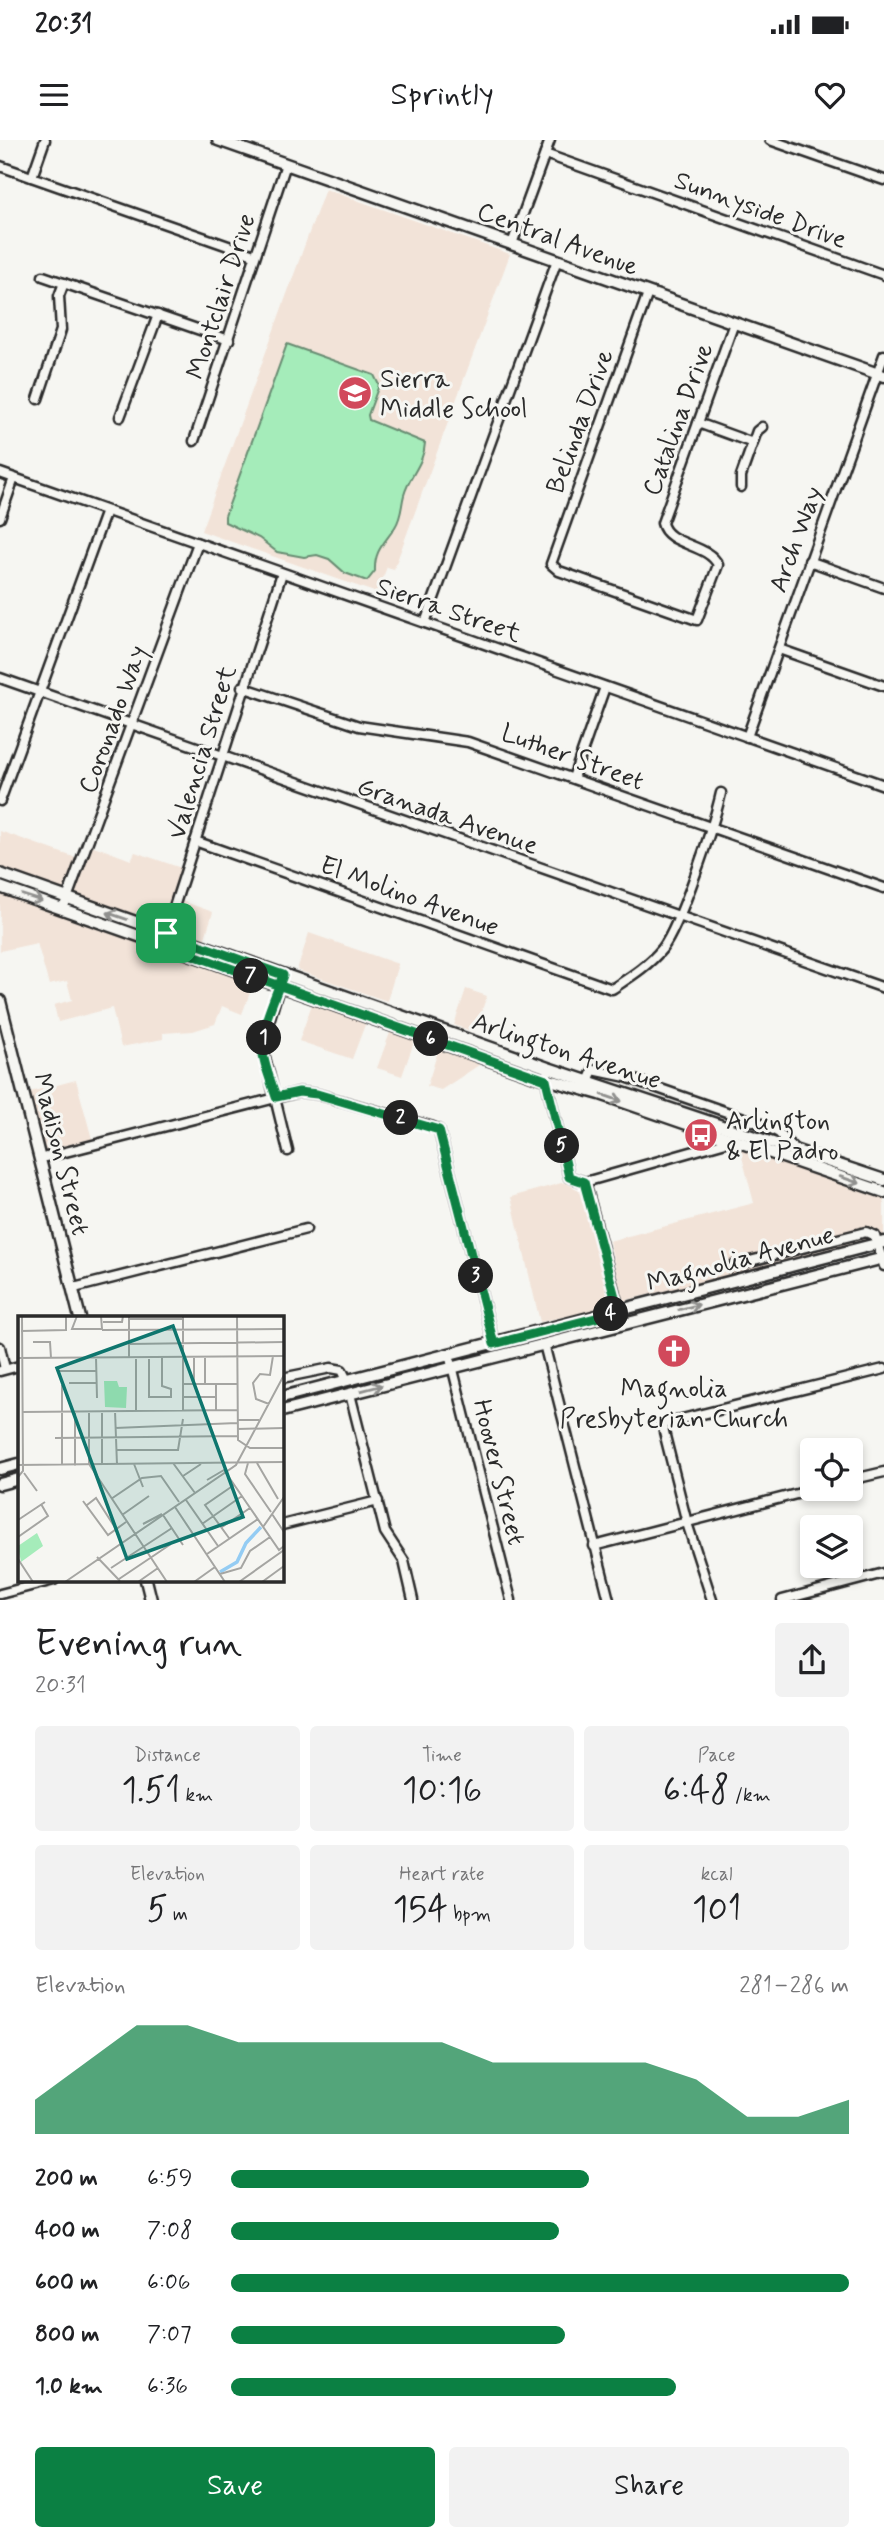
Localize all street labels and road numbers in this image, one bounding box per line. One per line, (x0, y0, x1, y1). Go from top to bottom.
street label: Sunnyside Drive (669, 164, 852, 258)
street label: Central Avenue (472, 195, 643, 285)
street label: Montclair Drive (179, 209, 265, 384)
street label: Catalina Drive (635, 339, 722, 501)
street label: Belinda Drive (539, 345, 623, 498)
street label: Arch Way (762, 482, 832, 598)
street label: Sierra Street (371, 570, 525, 652)
street label: Coronado Way (71, 641, 156, 798)
street label: Valencia Street (160, 662, 245, 844)
street label: Luther Street (496, 716, 648, 799)
street label: Granada Avenue (352, 770, 543, 864)
street label: El Molino Avenue (315, 849, 504, 945)
street label: Arlington Avenue (467, 1005, 665, 1101)
street label: Madison Street (23, 1070, 97, 1239)
street label: Magnolia Avenue (643, 1219, 839, 1304)
street label: Hoover Street (464, 1396, 533, 1549)

